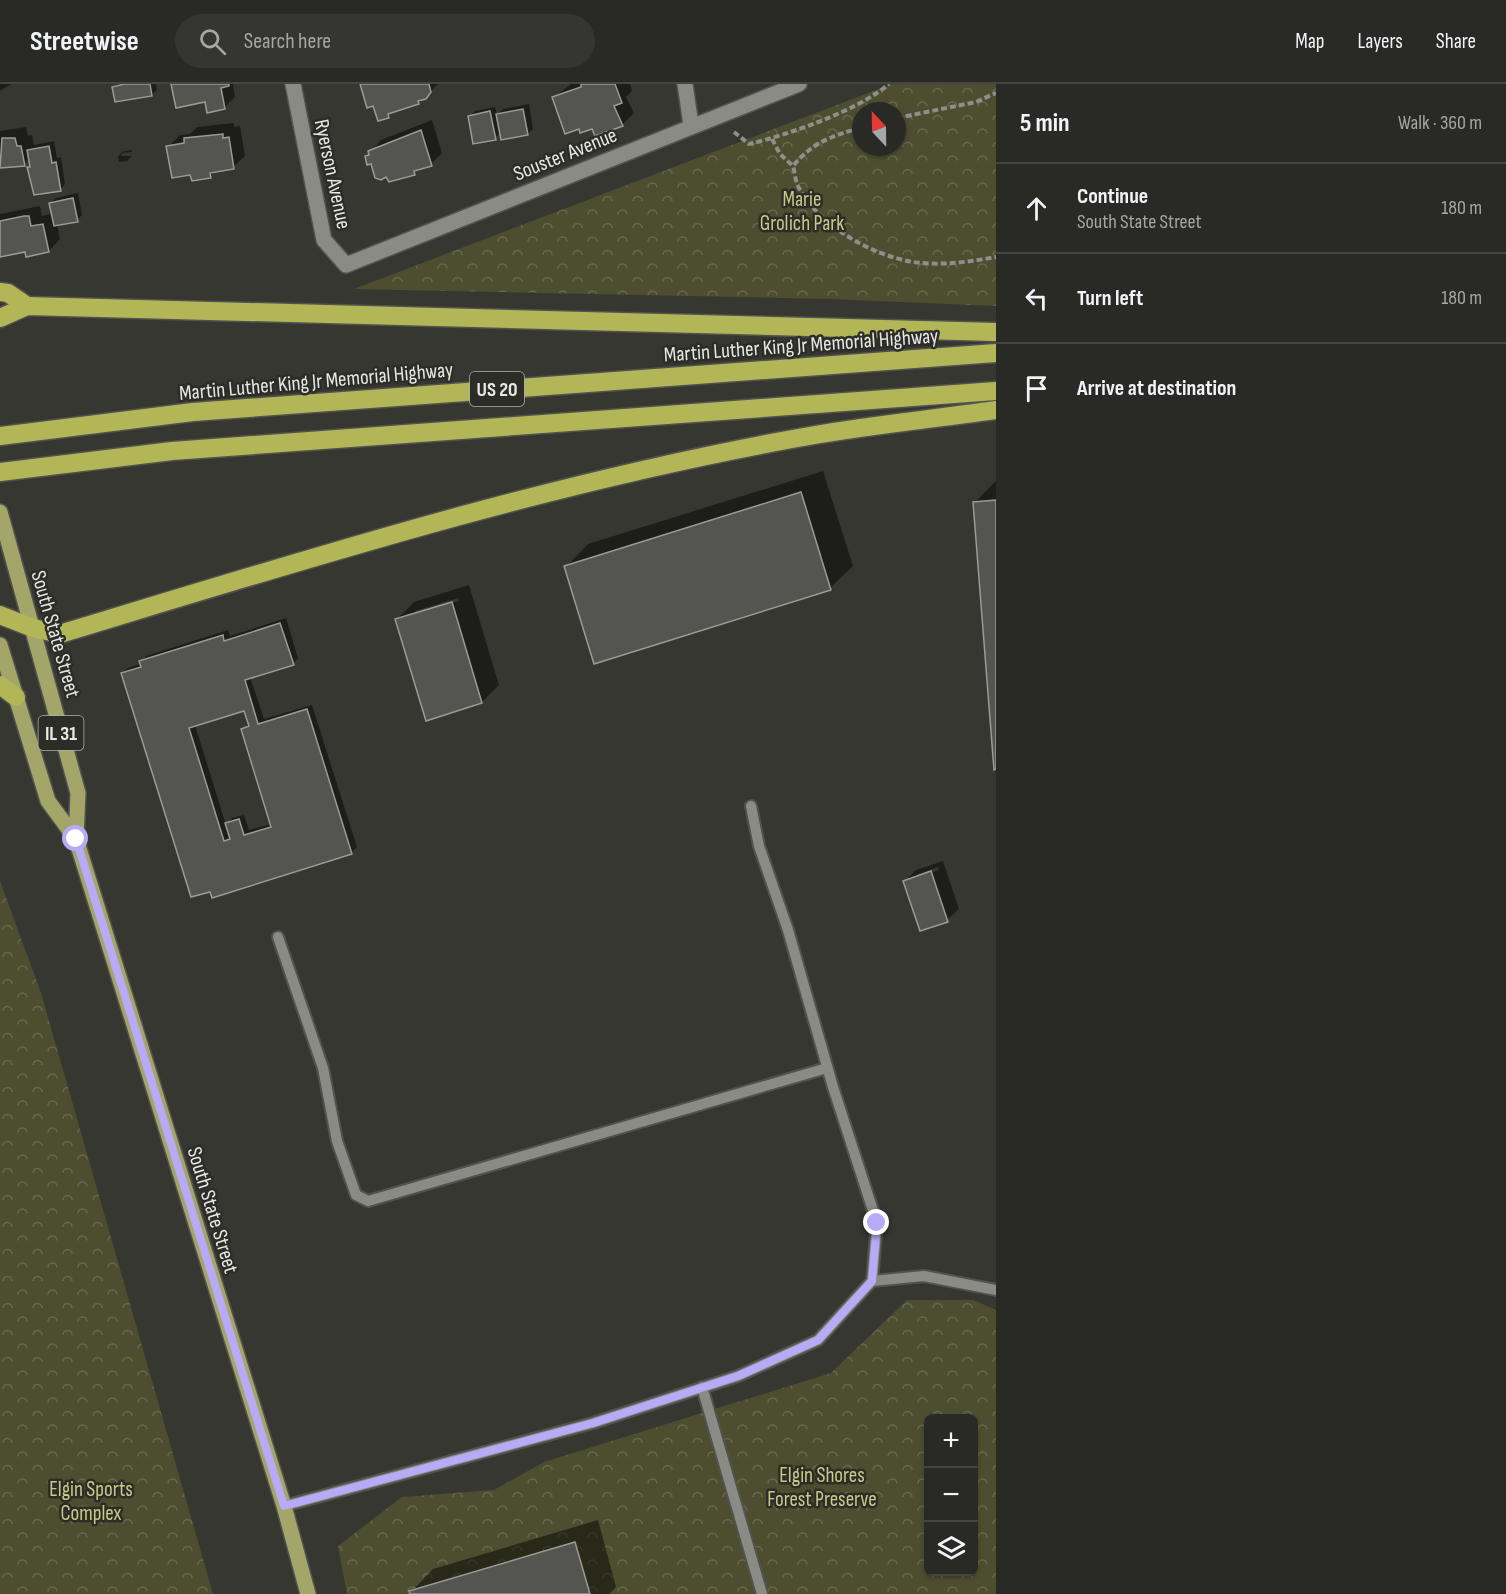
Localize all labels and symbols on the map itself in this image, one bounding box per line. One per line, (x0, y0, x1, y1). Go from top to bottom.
north arrow (852, 102, 906, 156)
street label: Ryerson Avenue (309, 117, 356, 231)
street label: Souster Avenue (510, 122, 621, 187)
park label: Marie Grolich Park (760, 187, 844, 236)
street label: Martin Luther King Jr Memorial Highway (663, 323, 939, 368)
street label: Martin Luther King Jr Memorial Highway (178, 357, 454, 406)
road number: US 20 (470, 372, 524, 406)
street label: South State Street (25, 568, 86, 701)
road number: IL 31 (38, 716, 84, 750)
route start (62, 825, 88, 851)
street label: South State Street (181, 1144, 244, 1276)
route end (863, 1209, 889, 1235)
park label: Elgin Shores Forest Preserve (767, 1463, 877, 1512)
park label: Elgin Sports Complex (49, 1477, 133, 1526)

